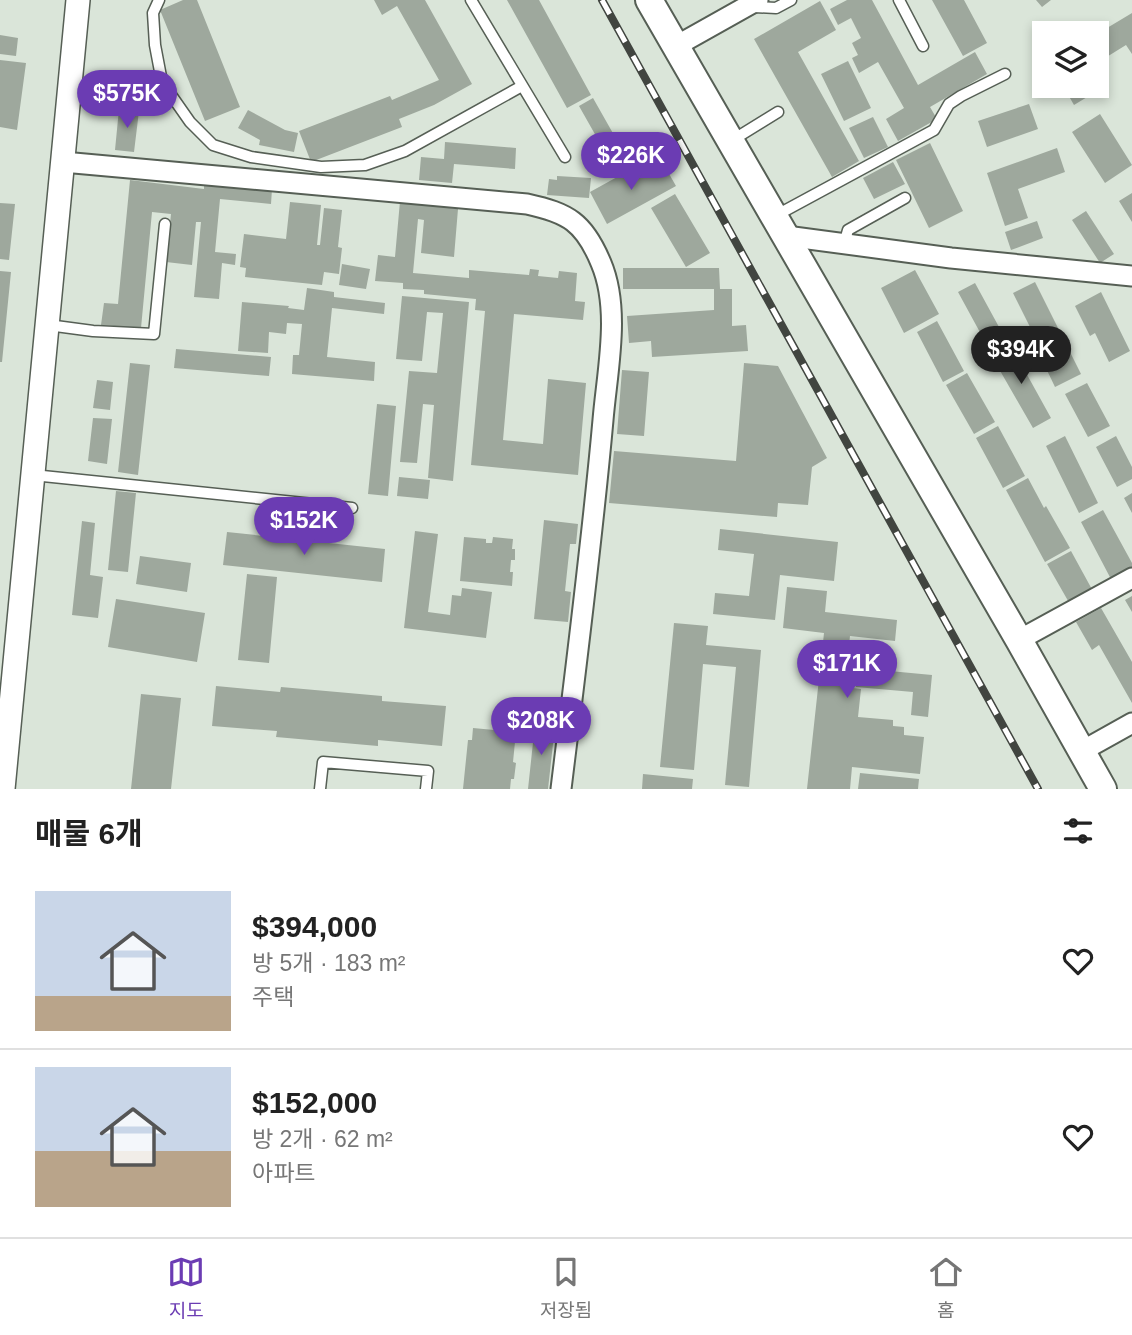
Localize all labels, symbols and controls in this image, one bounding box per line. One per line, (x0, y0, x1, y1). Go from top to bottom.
map controls (1032, 21, 1109, 98)
button: layers (1032, 21, 1109, 98)
pin: $575K (78, 71, 176, 130)
text: $575K (93, 80, 161, 106)
pin: $226K (582, 132, 680, 192)
text: $226K (597, 142, 665, 168)
pin: $394K (972, 326, 1070, 386)
text: $394K (987, 336, 1055, 362)
pin: $152K (255, 498, 353, 557)
text: $152K (270, 507, 338, 533)
pin: $171K (798, 640, 896, 700)
text: $171K (813, 650, 881, 676)
pin: $208K (492, 698, 590, 757)
text: $208K (507, 707, 575, 733)
icon: filters (1059, 812, 1097, 850)
text: 매물 6개 (35, 817, 143, 850)
text: $394,000 (252, 910, 377, 943)
icon: home (91, 919, 175, 1003)
icon: heart (1059, 942, 1097, 980)
text: 방 5개 · 183 m² (252, 950, 406, 976)
text: 주택 (252, 984, 294, 1010)
text: $152,000 (252, 1086, 377, 1119)
icon: home (91, 1095, 175, 1179)
icon: heart (1059, 1118, 1097, 1156)
text: 방 2개 · 62 m² (252, 1126, 393, 1152)
text: 아파트 (252, 1160, 315, 1186)
tab: 지도 (167, 1253, 205, 1322)
tab: 저장됨 (540, 1253, 592, 1322)
tab: 홈 (927, 1253, 965, 1322)

